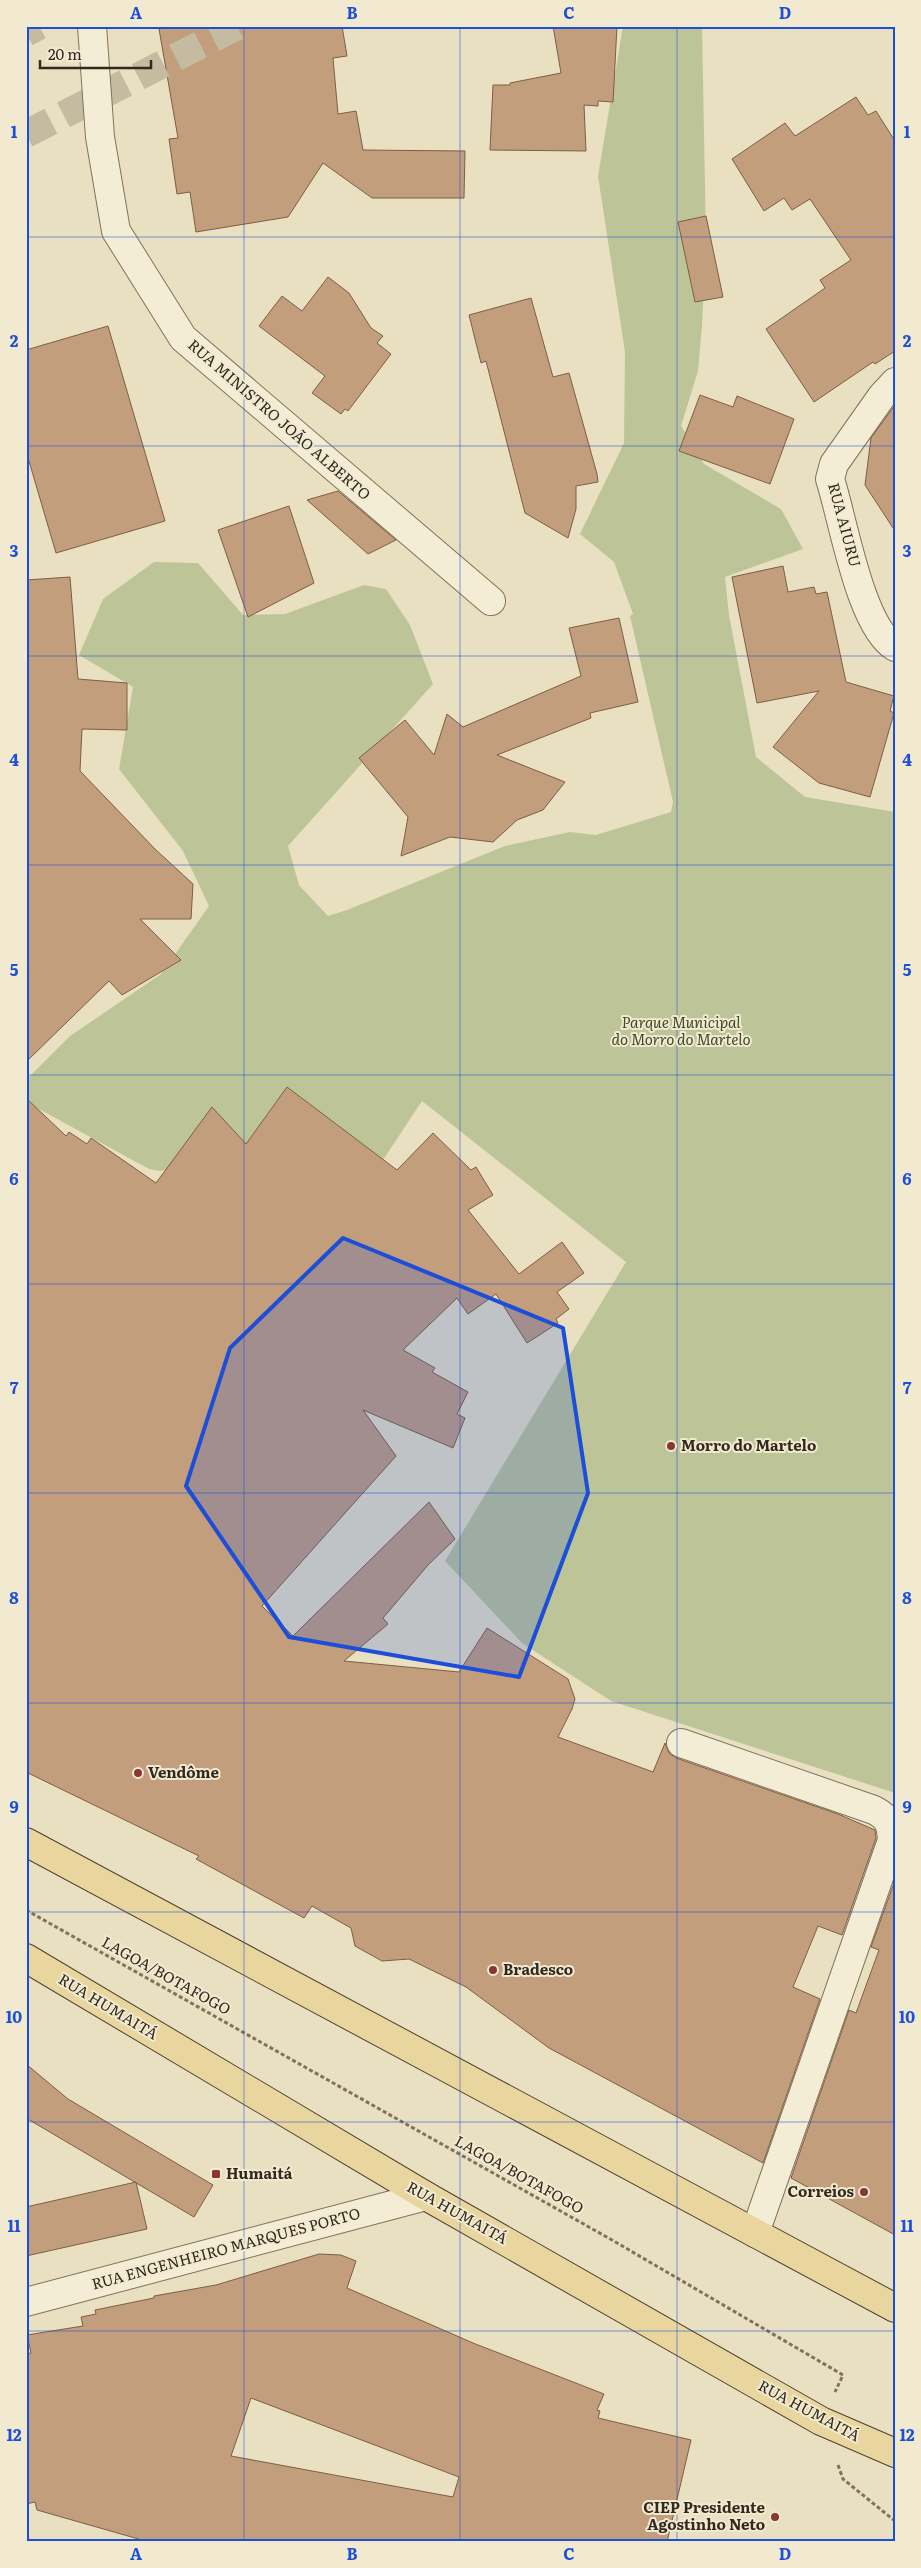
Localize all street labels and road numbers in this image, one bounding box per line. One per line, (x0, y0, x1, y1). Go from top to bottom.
street label: RUA MINISTRO JOÃO ALBERTO (184, 333, 376, 505)
street label: RUA AIURU (823, 480, 868, 569)
street label: LAGOA/BOTAFOGO (98, 1930, 235, 2020)
street label: RUA HUMAITÁ (55, 1967, 163, 2045)
street label: LAGOA/BOTAFOGO (451, 2129, 588, 2219)
street label: RUA HUMAITÁ (403, 2174, 512, 2249)
street label: RUA ENGENHEIRO MARQUES PORTO (89, 2201, 362, 2295)
street label: RUA HUMAITÁ (755, 2373, 865, 2446)

